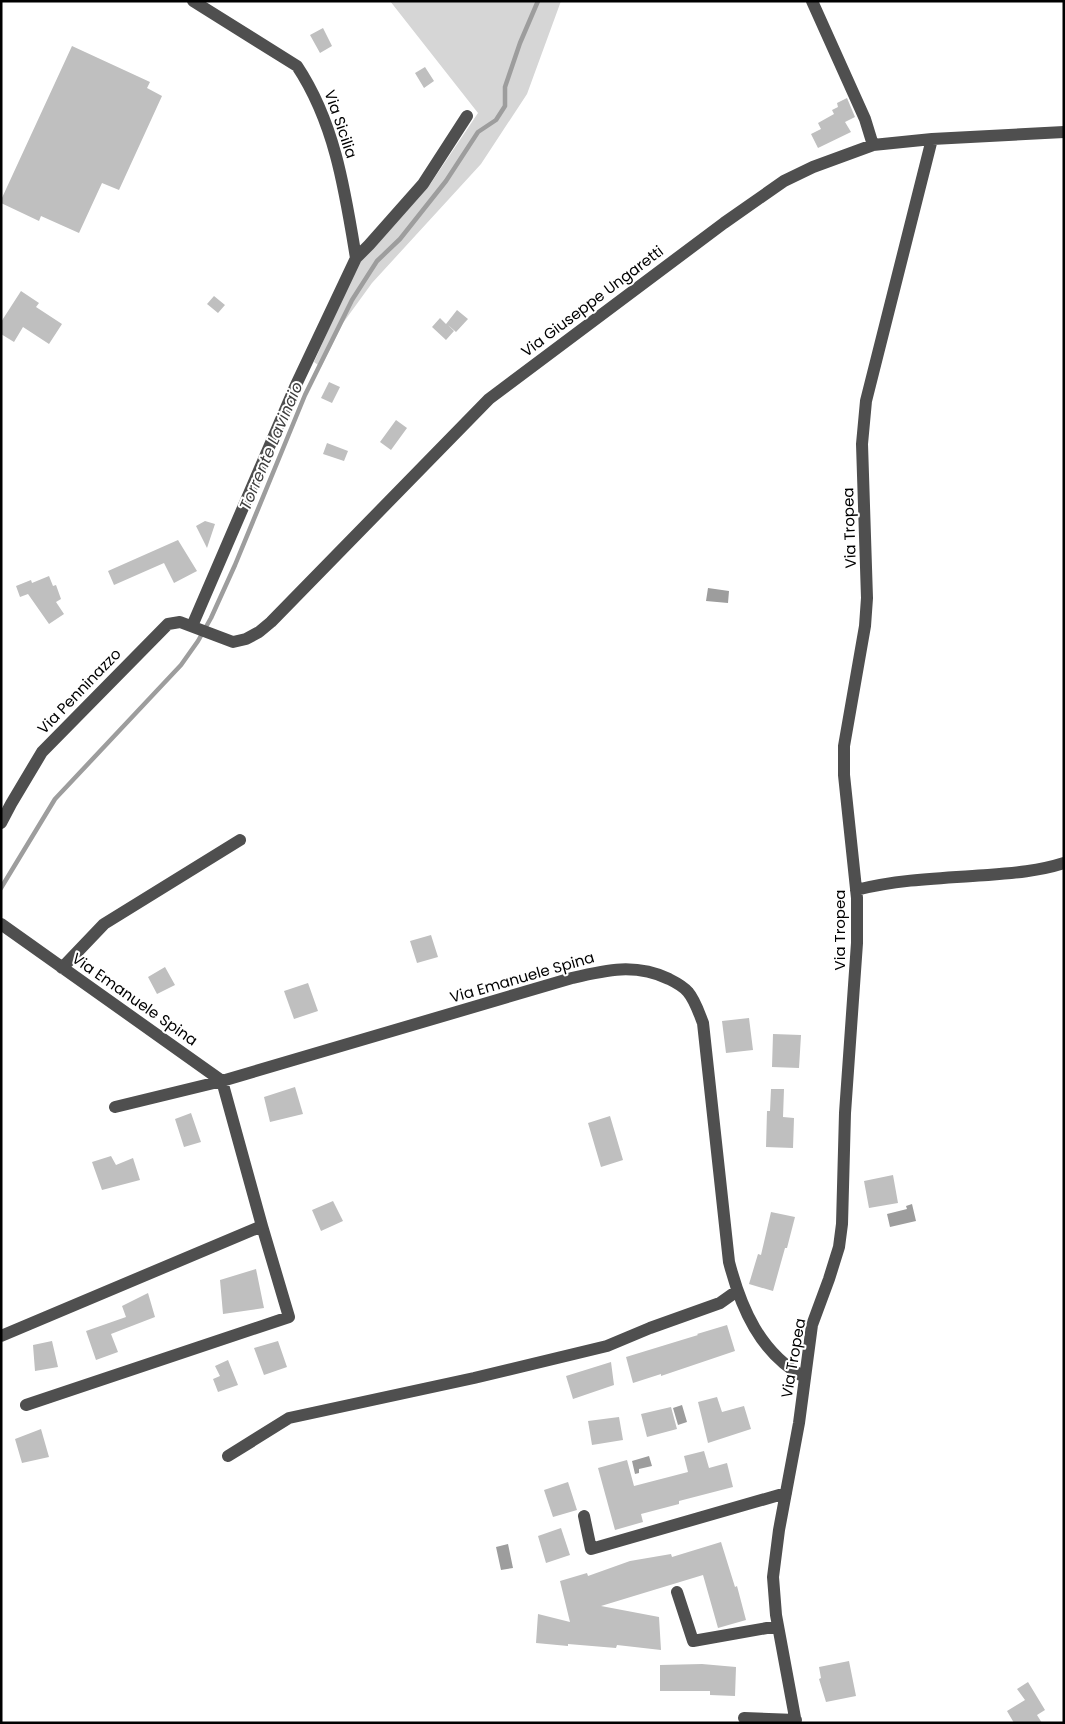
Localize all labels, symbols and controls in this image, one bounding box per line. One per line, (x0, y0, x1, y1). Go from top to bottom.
street label: Via Sicilia (320, 87, 362, 161)
street label: Via Giuseppe Ungaretti (517, 241, 667, 361)
water label: Torrente Lavinaio (234, 378, 308, 514)
street label: Via Tropea (837, 487, 861, 569)
street label: Via Penninazzo (33, 643, 125, 739)
street label: Via Tropea (829, 890, 850, 970)
street label: Via Emanuele Spina (447, 946, 597, 1008)
street label: Via Emanuele Spina (68, 948, 202, 1050)
street label: Via Tropea (776, 1316, 810, 1400)

